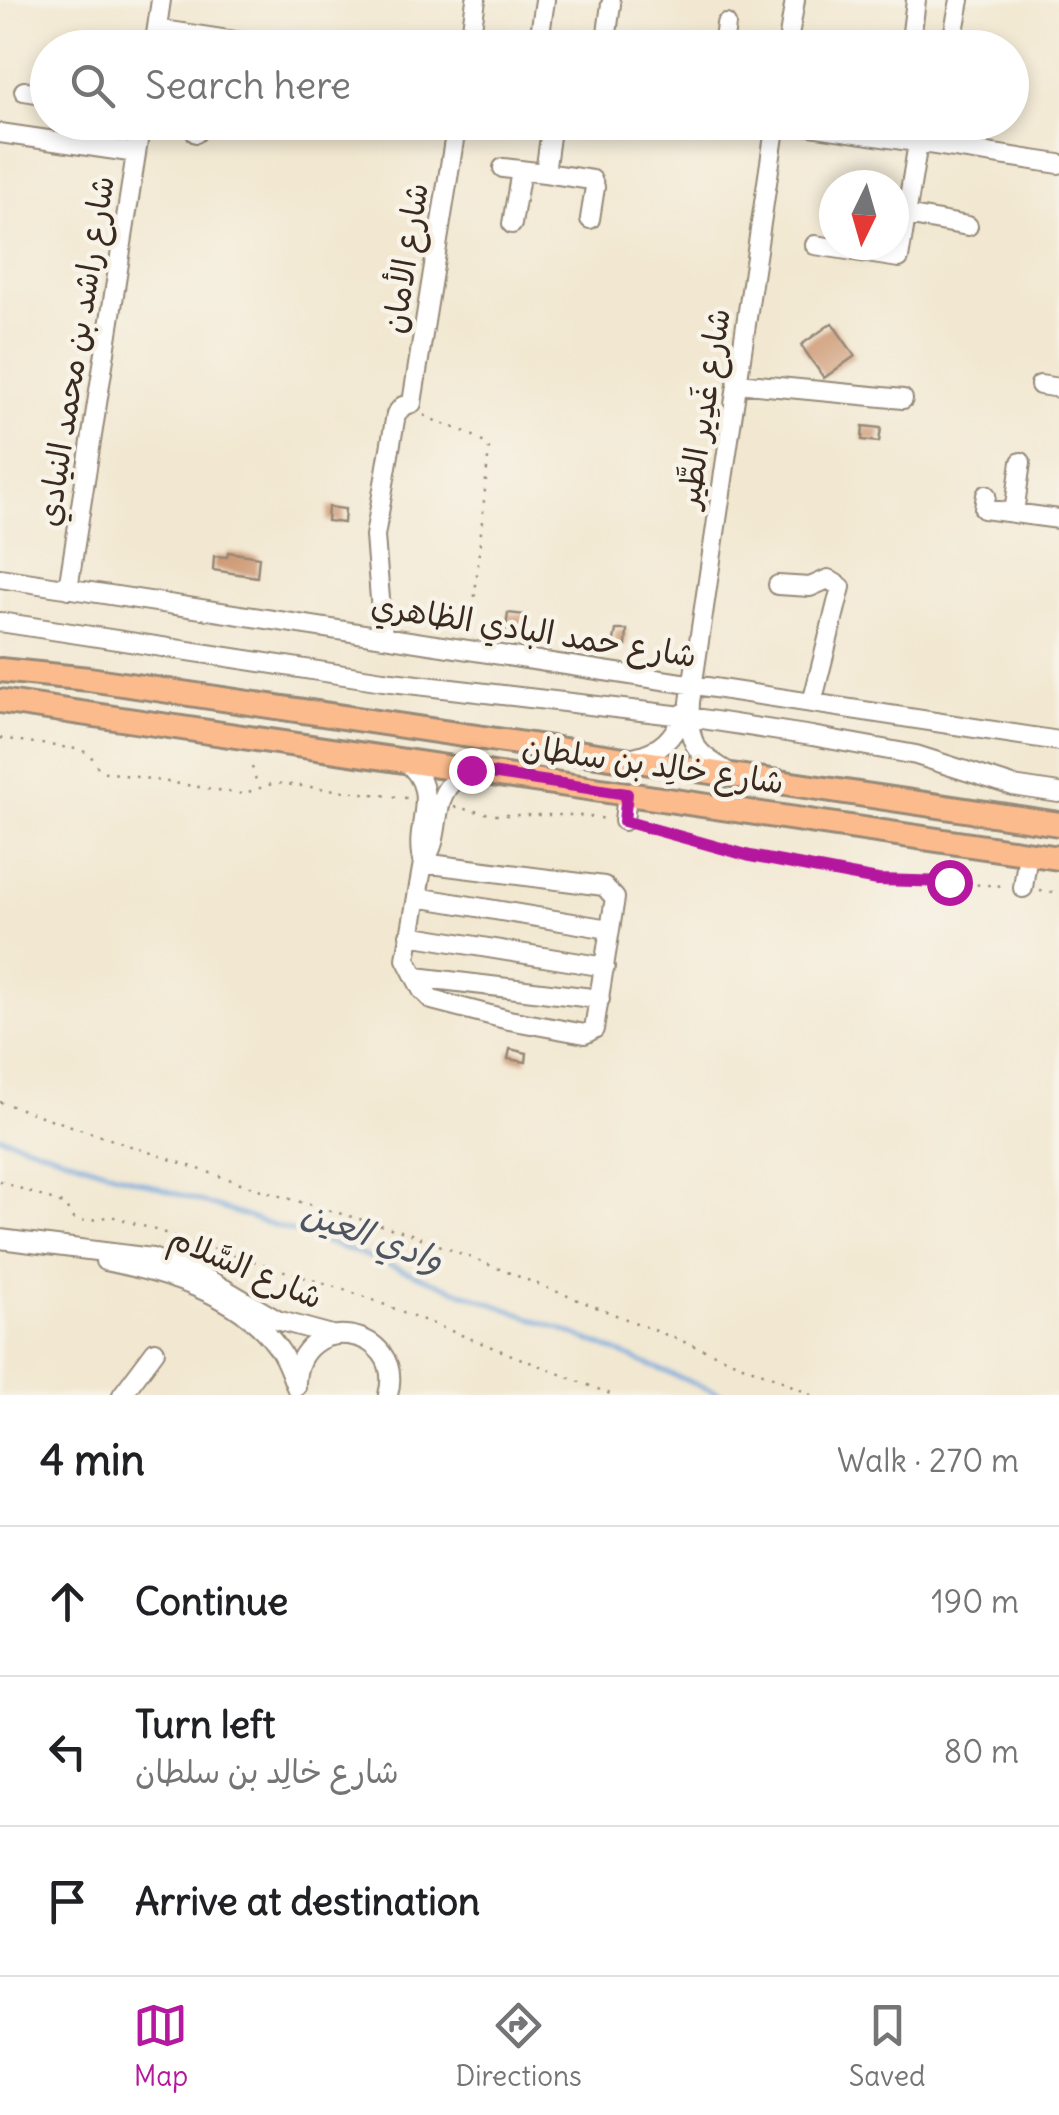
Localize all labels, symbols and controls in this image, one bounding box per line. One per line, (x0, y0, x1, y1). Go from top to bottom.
search box (30, 30, 1029, 140)
icon: search (65, 58, 120, 113)
text: Search here (145, 62, 351, 109)
north arrow (819, 170, 909, 260)
street label: شارع راشد بن محمد النيادي (27, 173, 126, 530)
street label: شارع الأمان (373, 180, 440, 337)
street label: شارع غَدِير الطَّير (667, 305, 742, 514)
street label: شارع حمد البادي الظاهري (368, 584, 700, 679)
street label: شارع خالِد بن سلطان (519, 725, 786, 806)
route end (449, 748, 495, 794)
route start (927, 860, 973, 906)
water label: وادي العين (295, 1189, 450, 1285)
street label: شارع السَّلام (162, 1216, 329, 1321)
text: 4 min (40, 1434, 145, 1486)
text: Walk · 270 m (837, 1440, 1019, 1481)
icon: ahead (40, 1574, 95, 1629)
text: Continue (135, 1578, 288, 1625)
text: 190 m (931, 1581, 1019, 1622)
text: Turn left (135, 1701, 275, 1748)
icon: left (40, 1724, 95, 1779)
text: 80 m (944, 1731, 1019, 1772)
text: شارع خالِد بن سلطان (135, 1751, 399, 1792)
icon: arrive (40, 1874, 95, 1929)
text: Arrive at destination (135, 1878, 480, 1925)
tab: Map (133, 1998, 188, 2094)
tab: Directions (455, 1998, 582, 2094)
tab: Saved (849, 1998, 926, 2094)

